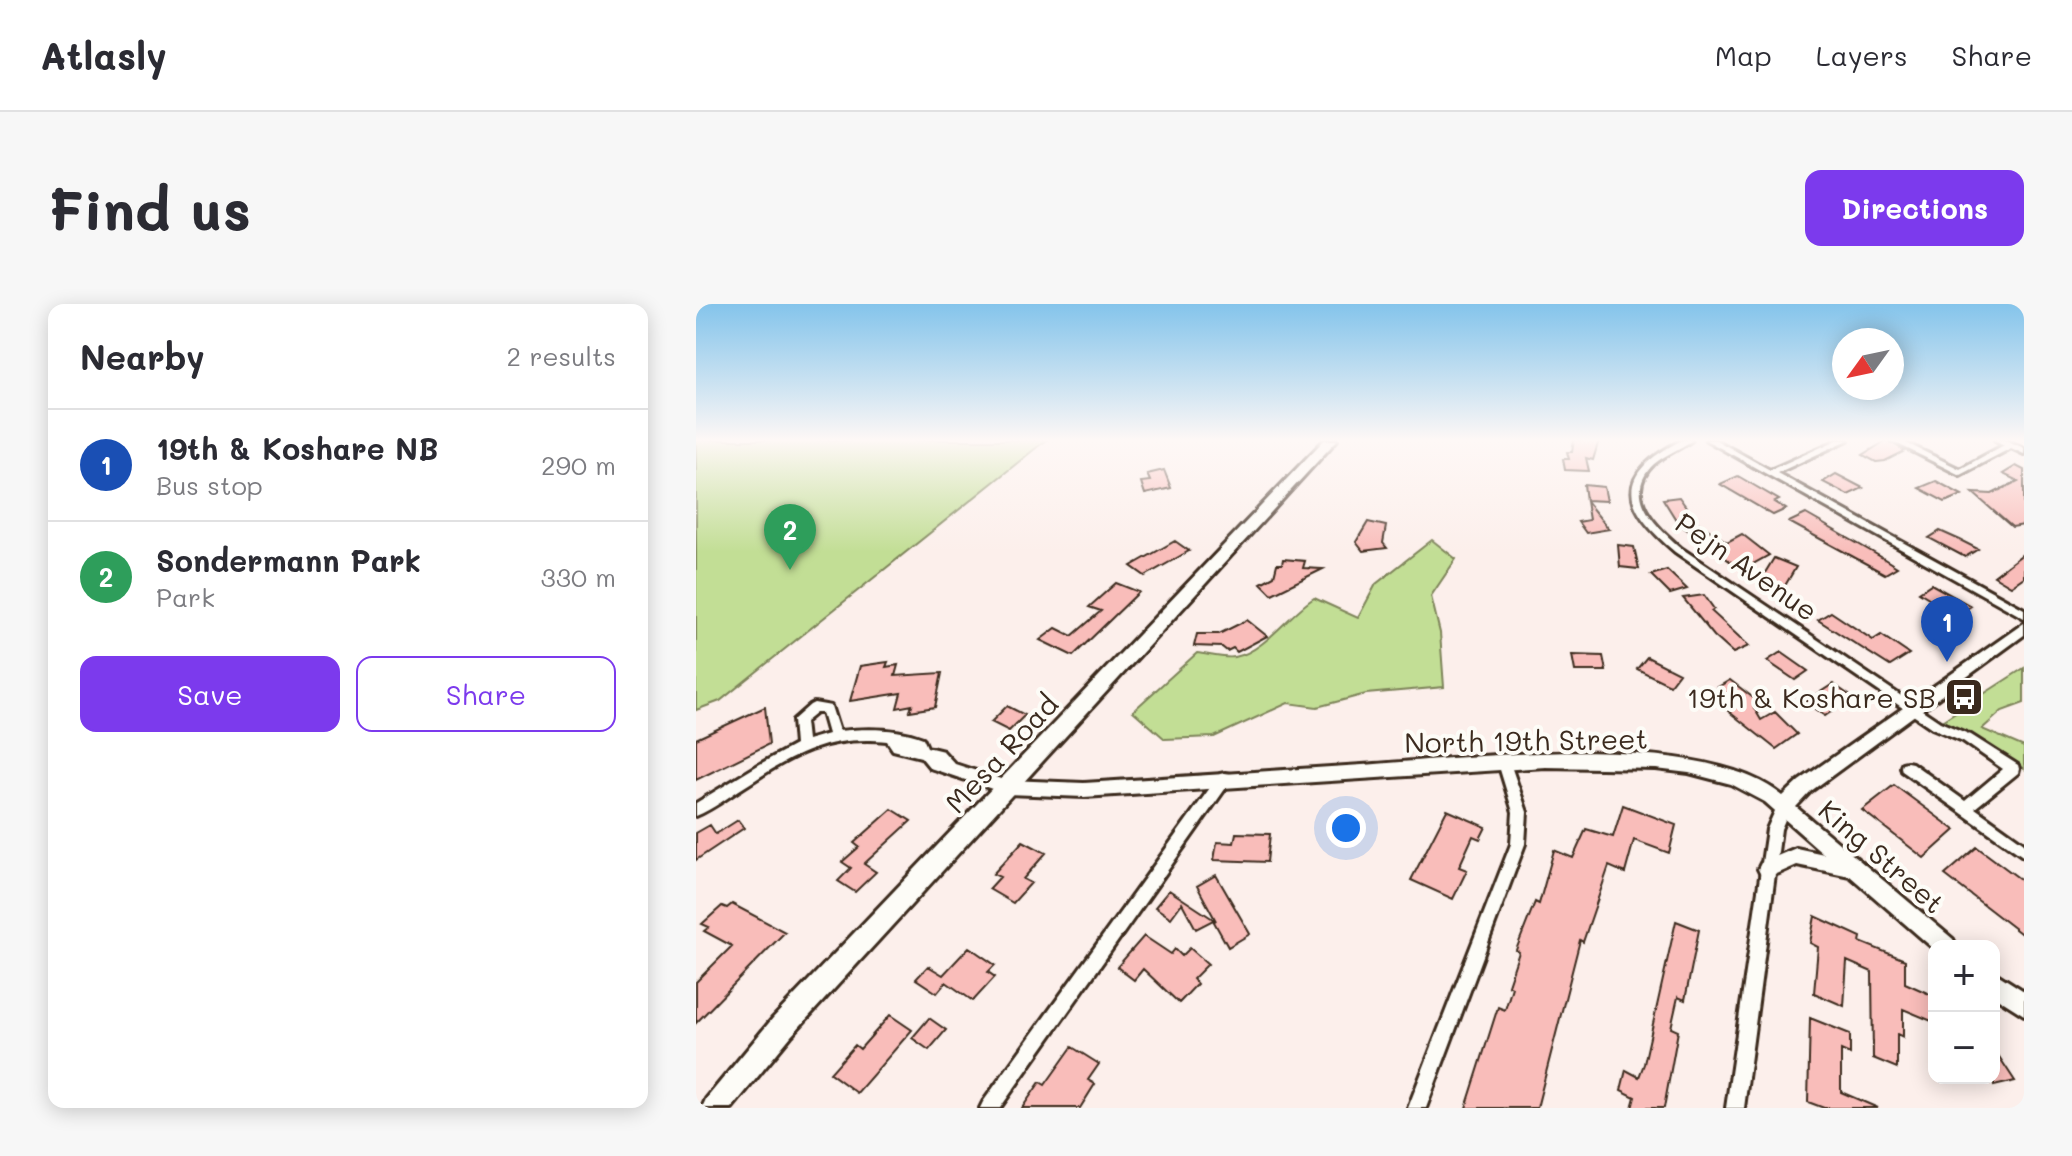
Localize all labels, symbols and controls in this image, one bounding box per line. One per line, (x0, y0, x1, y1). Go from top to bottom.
text: Atlasly (40, 30, 167, 80)
text: Map (1715, 37, 1772, 73)
text: Layers (1816, 37, 1908, 73)
text: Share (1952, 37, 2032, 73)
button: Directions (1805, 170, 2024, 246)
text: Find us (48, 172, 251, 245)
north arrow (1832, 328, 1904, 400)
text: Nearby (80, 334, 205, 379)
text: 2 results (507, 339, 616, 373)
text: 19th & Koshare NB (156, 428, 438, 468)
text: 1 (100, 448, 112, 482)
text: 290 m (541, 448, 616, 482)
text: Bus stop (156, 468, 263, 502)
pin: 2 (764, 504, 816, 570)
street label: Pejn Avenue (1669, 504, 1825, 628)
text: Sondermann Park (156, 540, 421, 580)
text: 2 (99, 560, 113, 594)
text: 330 m (540, 560, 616, 594)
text: Park (156, 580, 215, 614)
pin: 1 (1921, 596, 1973, 662)
button: Save (80, 656, 340, 732)
button: Share (356, 656, 616, 732)
bus stop icon: 19th & Koshare SB (1943, 676, 1985, 718)
place label: 19th & Koshare SB (1687, 679, 1936, 715)
street label: Mesa Road (937, 686, 1065, 820)
street label: North 19th Street (1404, 720, 1648, 760)
street label: King Street (1812, 791, 1952, 921)
your location (1326, 808, 1366, 848)
map controls (1928, 940, 2000, 1084)
button: + (1928, 940, 2000, 1012)
button: − (1928, 1012, 2000, 1084)

